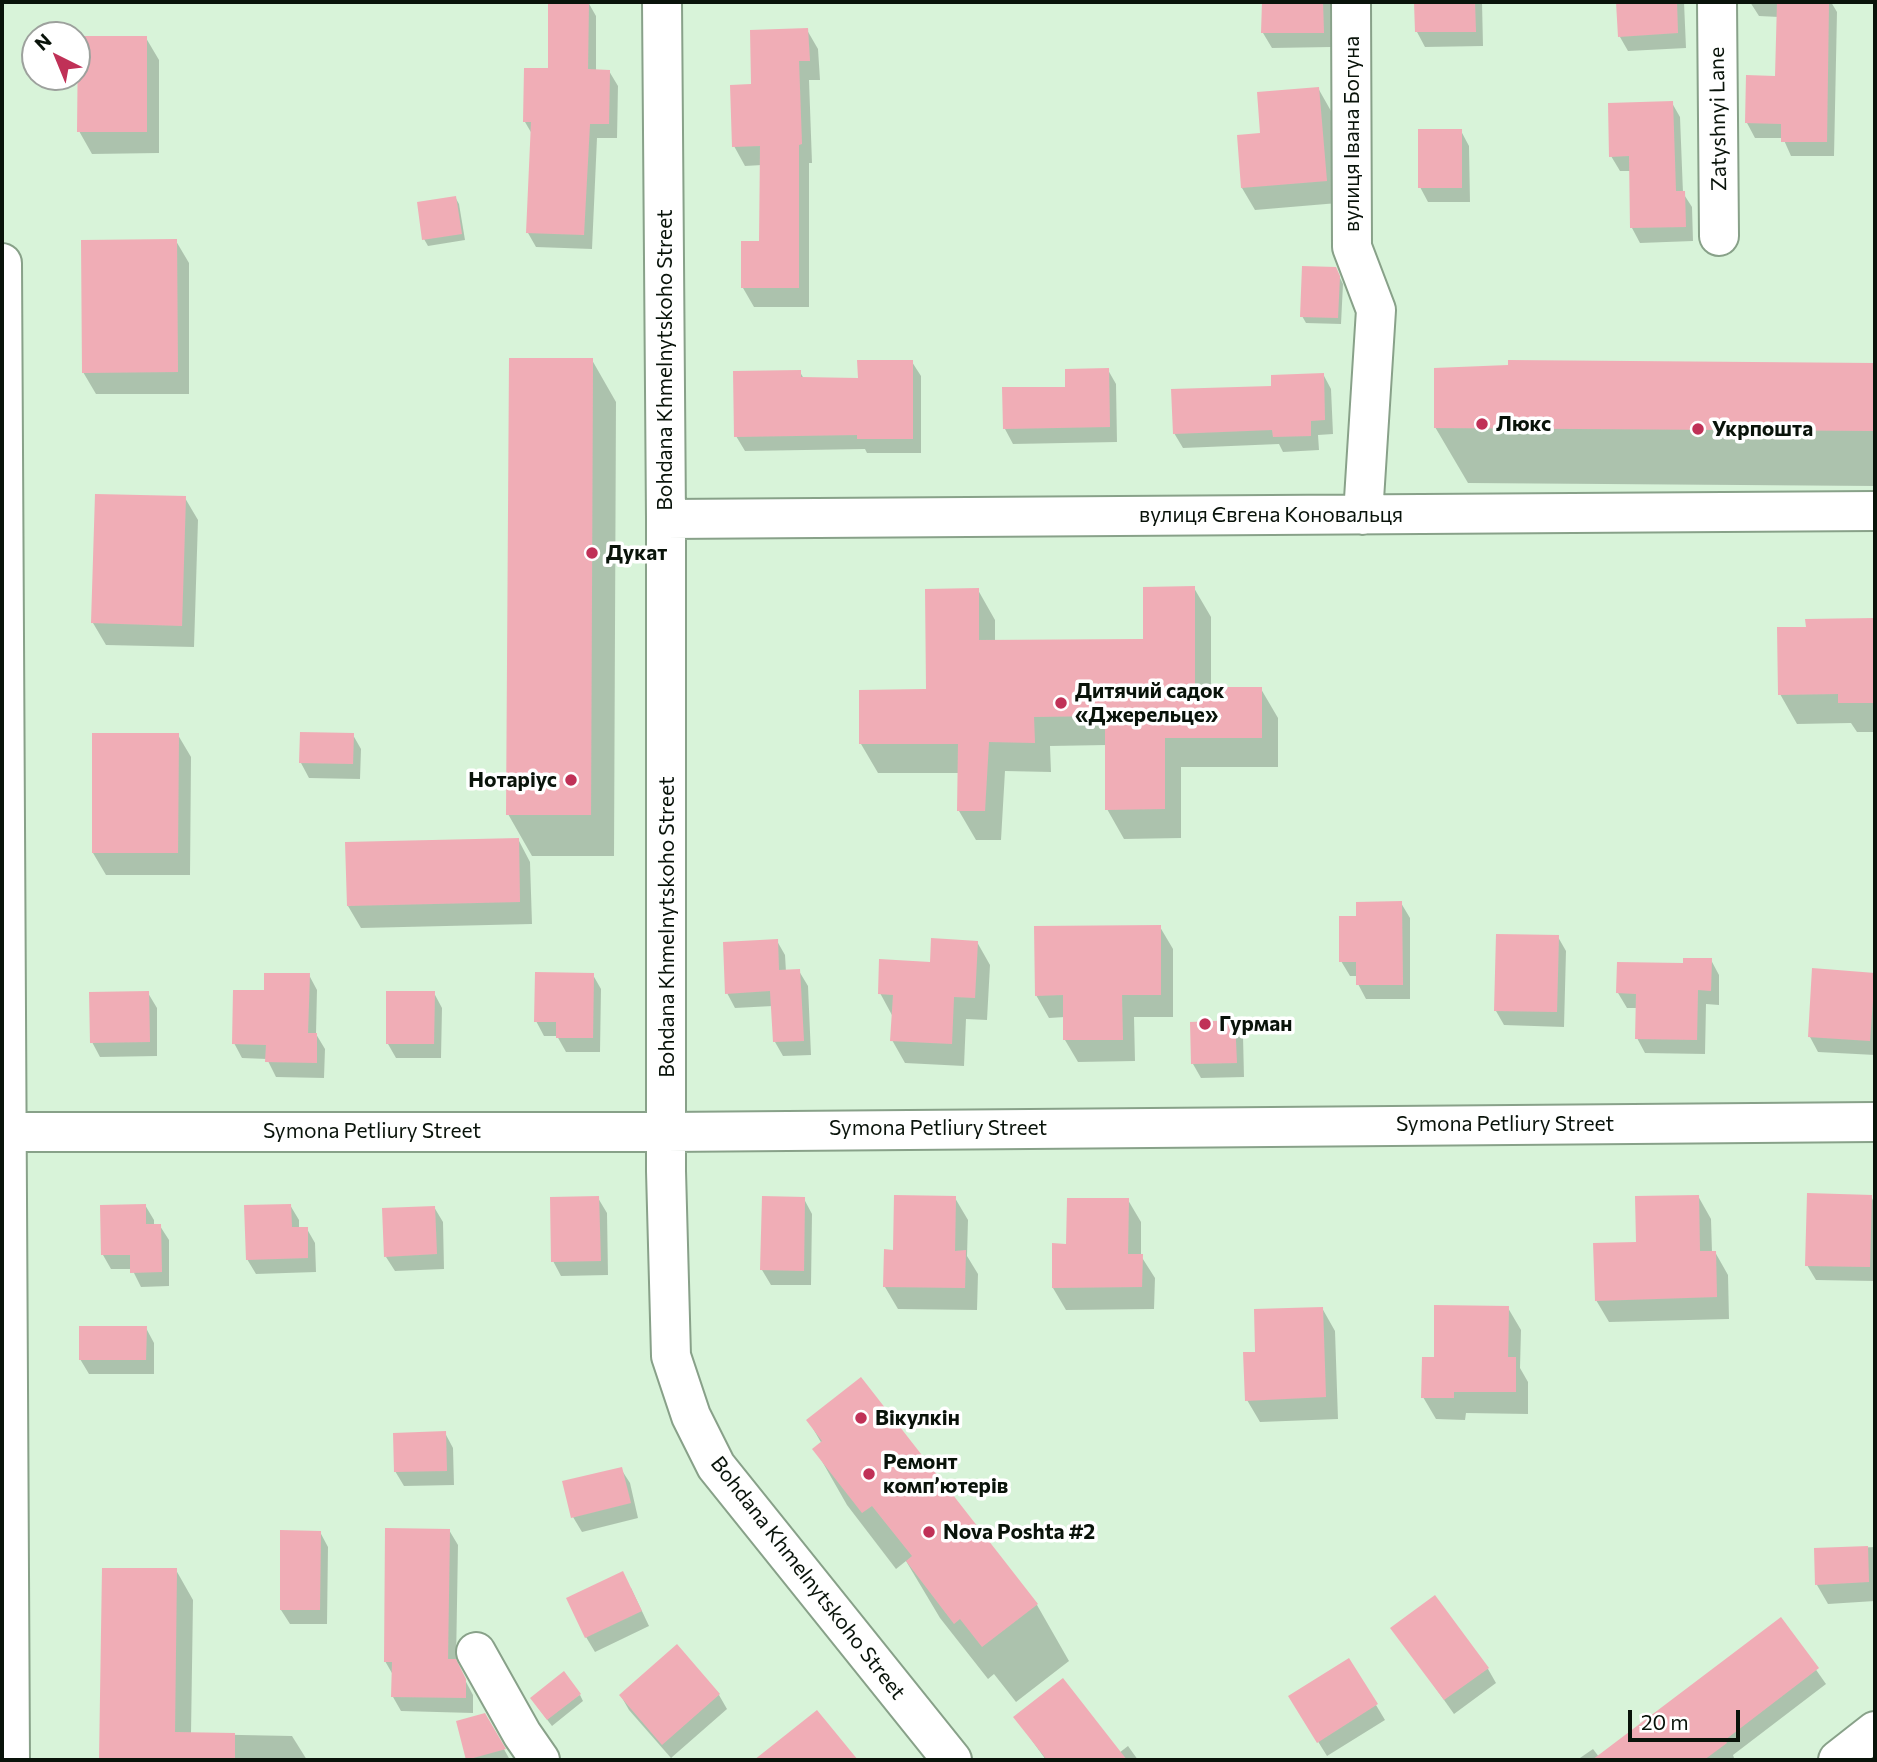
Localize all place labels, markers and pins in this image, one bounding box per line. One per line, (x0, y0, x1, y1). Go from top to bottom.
place label: Люкс (1496, 411, 1551, 437)
marker: Люкс (1474, 416, 1490, 432)
place label: Укрпошта (1712, 416, 1813, 442)
marker: Укрпошта (1690, 421, 1706, 437)
place label: Дукат (606, 540, 667, 566)
marker: Дукат (584, 545, 600, 561)
place label: Дитячий садок «Джерельце» (1075, 678, 1225, 728)
marker: Дитячий садок «Джерельце» (1053, 695, 1069, 711)
place label: Нотаріус (468, 767, 557, 793)
marker: Нотаріус (563, 772, 579, 788)
place label: Гурман (1219, 1011, 1292, 1037)
marker: Гурман (1197, 1016, 1213, 1032)
place label: Вікулкін (875, 1405, 960, 1431)
marker: Вікулкін (853, 1410, 869, 1426)
place label: Ремонт комп’ютерів (883, 1449, 1008, 1499)
marker: Ремонт комп’ютерів (861, 1466, 877, 1482)
place label: Nova Poshta #2 (943, 1519, 1095, 1545)
marker: Nova Poshta #2 (921, 1524, 937, 1540)

